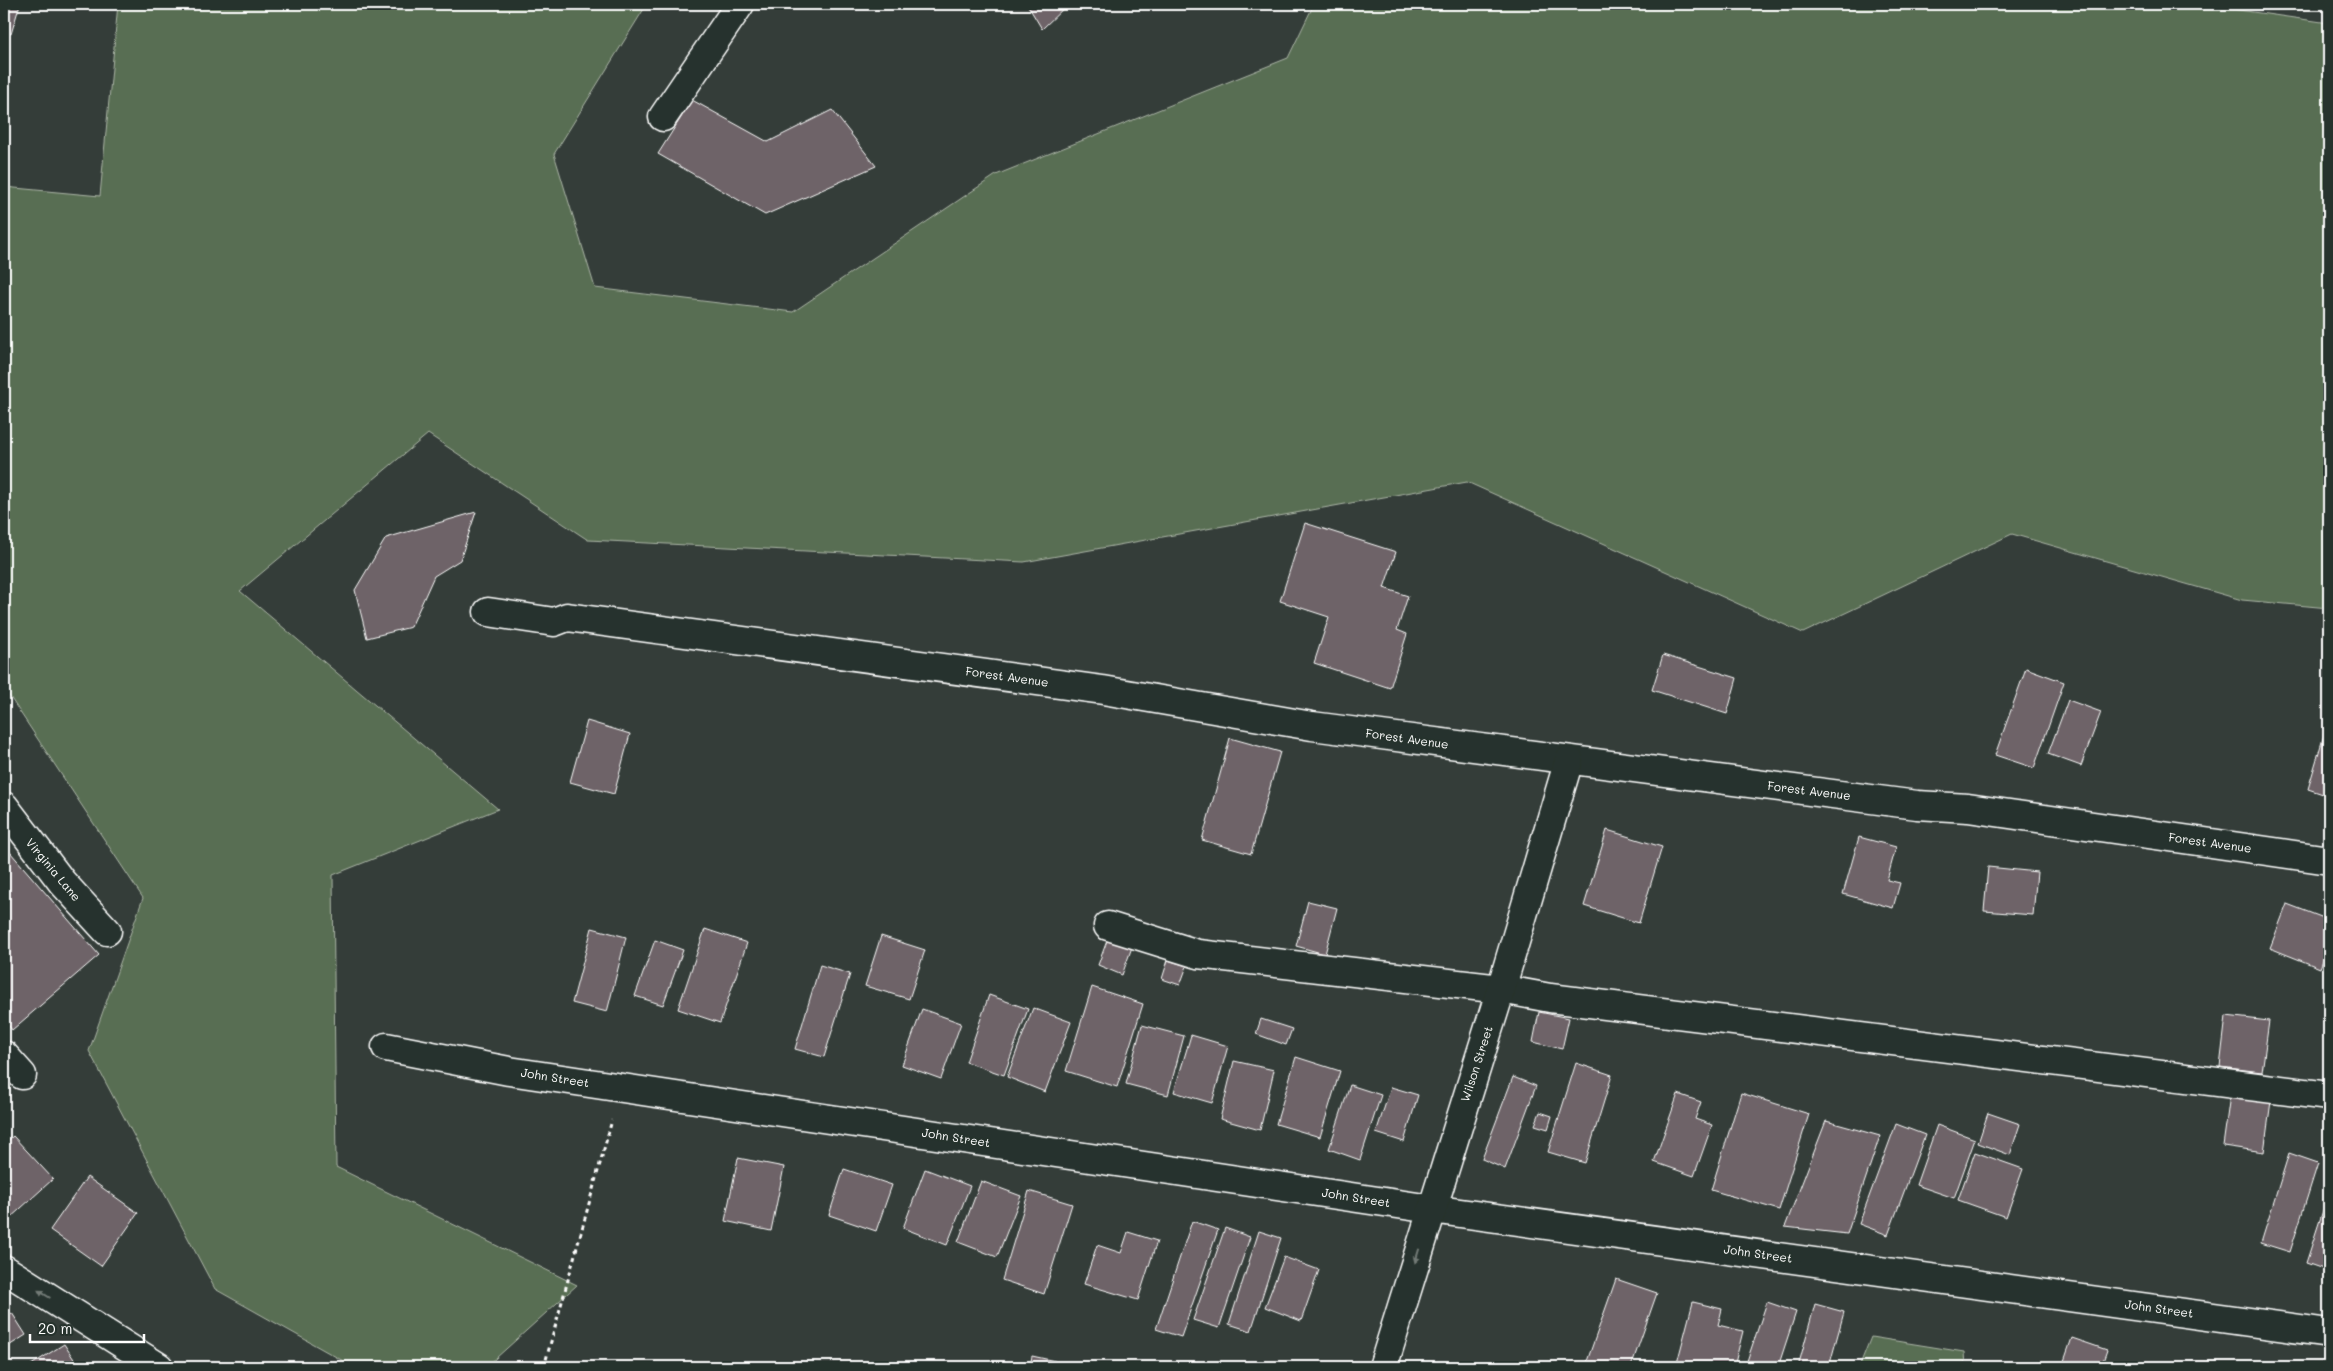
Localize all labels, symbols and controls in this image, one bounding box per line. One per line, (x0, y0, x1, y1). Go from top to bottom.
street label: Forest Avenue (965, 662, 1050, 690)
street label: Forest Avenue (1365, 724, 1450, 752)
street label: Forest Avenue (1767, 777, 1852, 803)
street label: Forest Avenue (2168, 828, 2253, 856)
street label: Virginia Lane (23, 835, 85, 904)
street label: Wilson Street (1456, 1024, 1496, 1104)
street label: John Street (520, 1064, 591, 1090)
street label: John Street (921, 1124, 992, 1150)
street label: John Street (1321, 1184, 1392, 1210)
street label: John Street (1723, 1240, 1794, 1266)
one-way arrow (1412, 1249, 1420, 1264)
one-way arrow (38, 1290, 51, 1299)
street label: John Street (2124, 1295, 2195, 1321)
scale bar (30, 1311, 144, 1343)
text: 20 m (38, 1318, 72, 1338)

